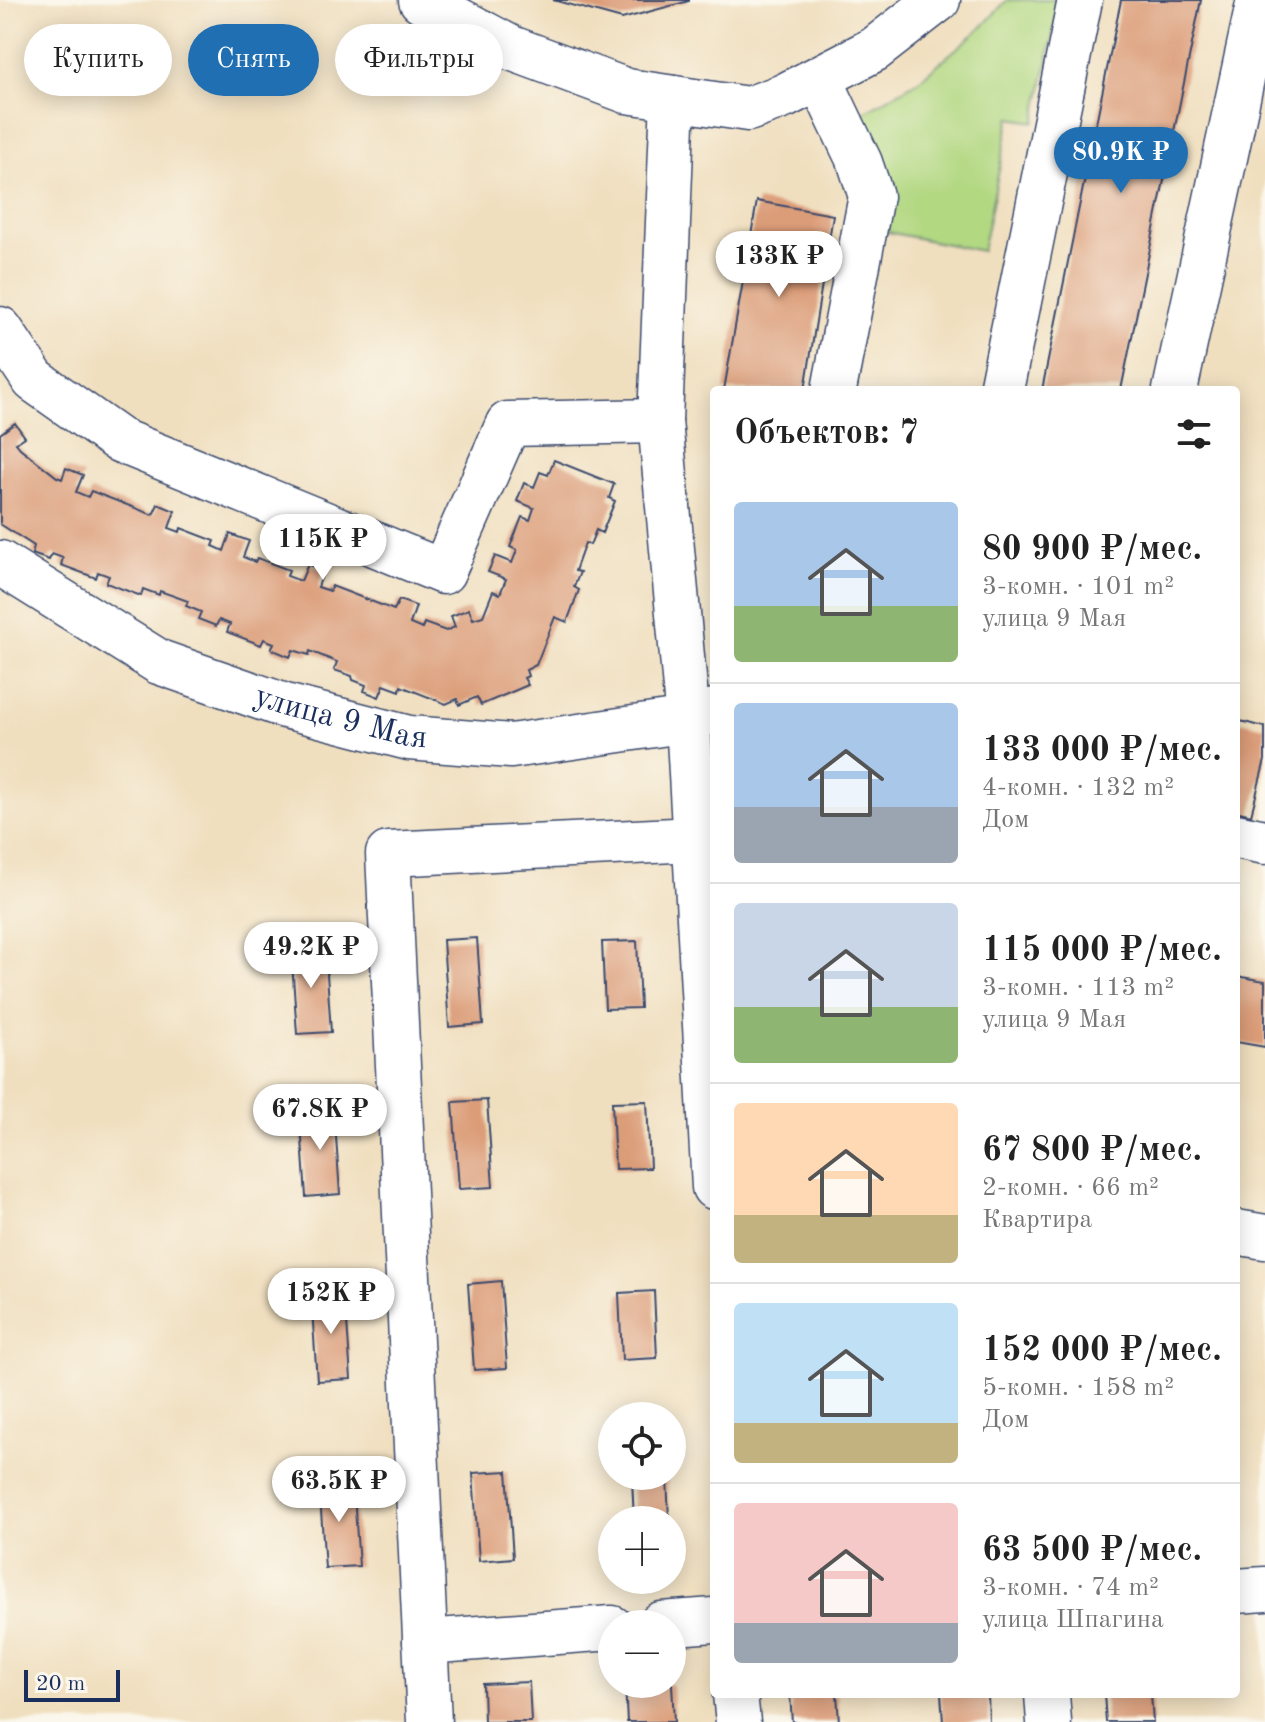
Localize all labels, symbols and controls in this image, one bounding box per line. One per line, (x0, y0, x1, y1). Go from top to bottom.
chip: Купить (24, 24, 172, 96)
chip: Снять (188, 24, 319, 96)
chip: Фильтры (335, 24, 503, 96)
pin: 80.9K ₽ (1047, 127, 1195, 195)
text: 80.9K ₽ (1072, 140, 1170, 166)
pin: 133K ₽ (714, 231, 844, 299)
text: 133K ₽ (734, 244, 824, 270)
icon: filters (1172, 412, 1216, 456)
text: Объектов: 7 (734, 417, 919, 451)
pin: 115K ₽ (258, 514, 388, 582)
text: 115K ₽ (278, 527, 368, 553)
text: 80 900 ₽/мес. (982, 533, 1202, 567)
icon: home (798, 534, 894, 630)
text: 3-комн. · 101 m² (982, 574, 1174, 600)
text: улица 9 Мая (982, 606, 1126, 632)
street label: улица 9 Мая (250, 680, 428, 755)
text: 133 000 ₽/мес. (982, 734, 1222, 768)
icon: home (798, 735, 894, 831)
text: 4-комн. · 132 m² (982, 775, 1174, 801)
text: Дом (982, 807, 1029, 833)
pin: 49.2K ₽ (237, 922, 385, 990)
text: 115 000 ₽/мес. (982, 934, 1222, 968)
text: 49.2K ₽ (262, 935, 360, 961)
icon: home (798, 935, 894, 1031)
text: 3-комн. · 113 m² (982, 975, 1174, 1001)
text: улица 9 Мая (982, 1007, 1126, 1033)
pin: 67.8K ₽ (246, 1084, 394, 1152)
text: 67.8K ₽ (271, 1097, 369, 1123)
text: 67 800 ₽/мес. (982, 1134, 1202, 1168)
icon: home (798, 1135, 894, 1231)
text: 2-комн. · 66 m² (982, 1175, 1159, 1201)
text: Квартира (982, 1207, 1092, 1233)
pin: 152K ₽ (266, 1268, 396, 1336)
text: 152K ₽ (286, 1281, 376, 1307)
text: 152 000 ₽/мес. (982, 1334, 1222, 1368)
icon: home (798, 1335, 894, 1431)
text: 5-комн. · 158 m² (982, 1375, 1174, 1401)
map controls (598, 1402, 686, 1698)
button: locate (598, 1402, 686, 1490)
text: Дом (982, 1407, 1029, 1433)
pin: 63.5K ₽ (265, 1456, 413, 1524)
text: 63.5K ₽ (290, 1469, 388, 1495)
button: + (598, 1506, 686, 1594)
text: 63 500 ₽/мес. (982, 1534, 1202, 1568)
icon: home (798, 1535, 894, 1631)
text: 3-комн. · 74 m² (982, 1575, 1159, 1601)
text: улица Шпагина (982, 1607, 1164, 1633)
button: − (598, 1610, 686, 1698)
scale bar (24, 1666, 120, 1702)
text: 20 m (36, 1673, 85, 1695)

